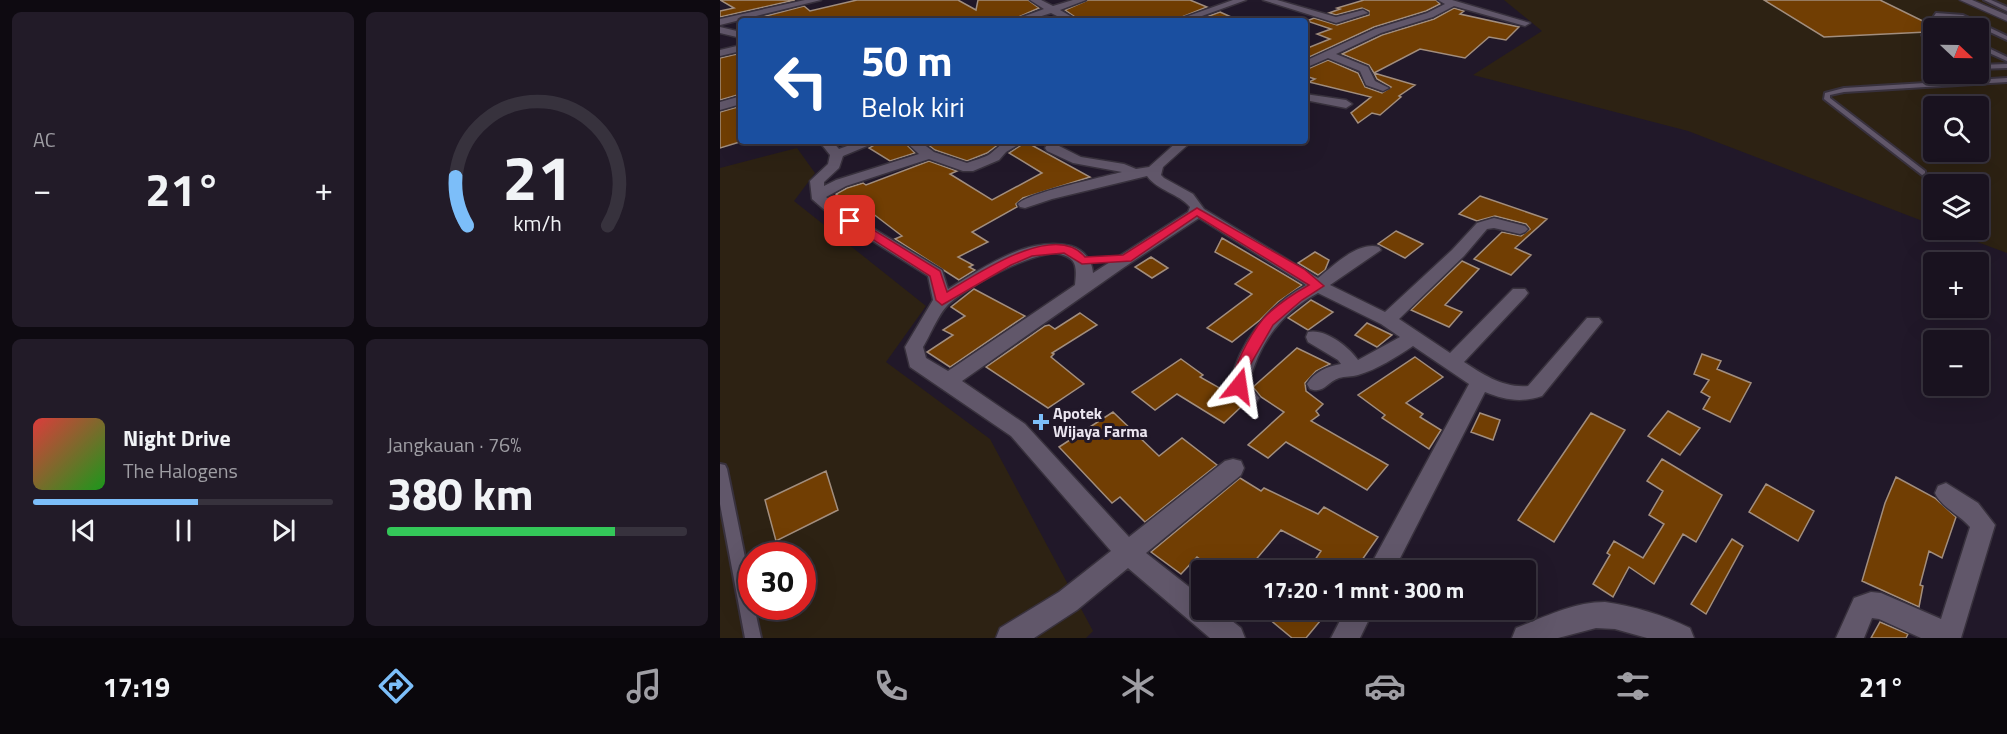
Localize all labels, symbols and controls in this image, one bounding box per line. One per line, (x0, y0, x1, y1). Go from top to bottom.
north arrow (1923, 18, 1989, 84)
map controls (1923, 18, 1989, 396)
text: 50 m (861, 28, 953, 92)
icon: left (762, 42, 840, 120)
text: Belok kiri (861, 86, 965, 127)
button: search (1923, 96, 1989, 162)
text: AC (33, 124, 56, 155)
text: 21 (502, 129, 572, 224)
text: 21° (145, 155, 221, 223)
text: − (33, 164, 51, 214)
text: + (315, 164, 333, 214)
button: layers (1923, 174, 1989, 240)
pin (824, 195, 875, 246)
icon: arrive (833, 204, 866, 237)
text: km/h (513, 208, 561, 240)
button: + (1923, 252, 1989, 318)
button: − (1923, 330, 1989, 396)
position arrow (1207, 354, 1271, 418)
place label: Apotek Wijaya Farma (1053, 401, 1148, 443)
marker: Apotek Wijaya Farma (1034, 415, 1048, 429)
text: Night Drive (123, 421, 231, 455)
text: Jangkauan · 76% (387, 429, 521, 460)
text: The Halogens (123, 455, 238, 486)
text: 380 km (387, 459, 533, 527)
icon: previous (67, 514, 100, 547)
icon: pause (167, 514, 200, 547)
icon: next (267, 514, 300, 547)
speed limit sign: 30 (738, 542, 816, 620)
text: 17:20 · 1 mnt · 300 m (1263, 573, 1464, 607)
icon: directions (375, 665, 417, 707)
icon: music (623, 665, 665, 707)
icon: phone (870, 665, 912, 707)
icon: climate (1117, 665, 1159, 707)
icon: car (1364, 665, 1406, 707)
icon: filters (1612, 665, 1654, 707)
text: 17:19 (103, 666, 170, 707)
text: 21° (1859, 666, 1904, 707)

